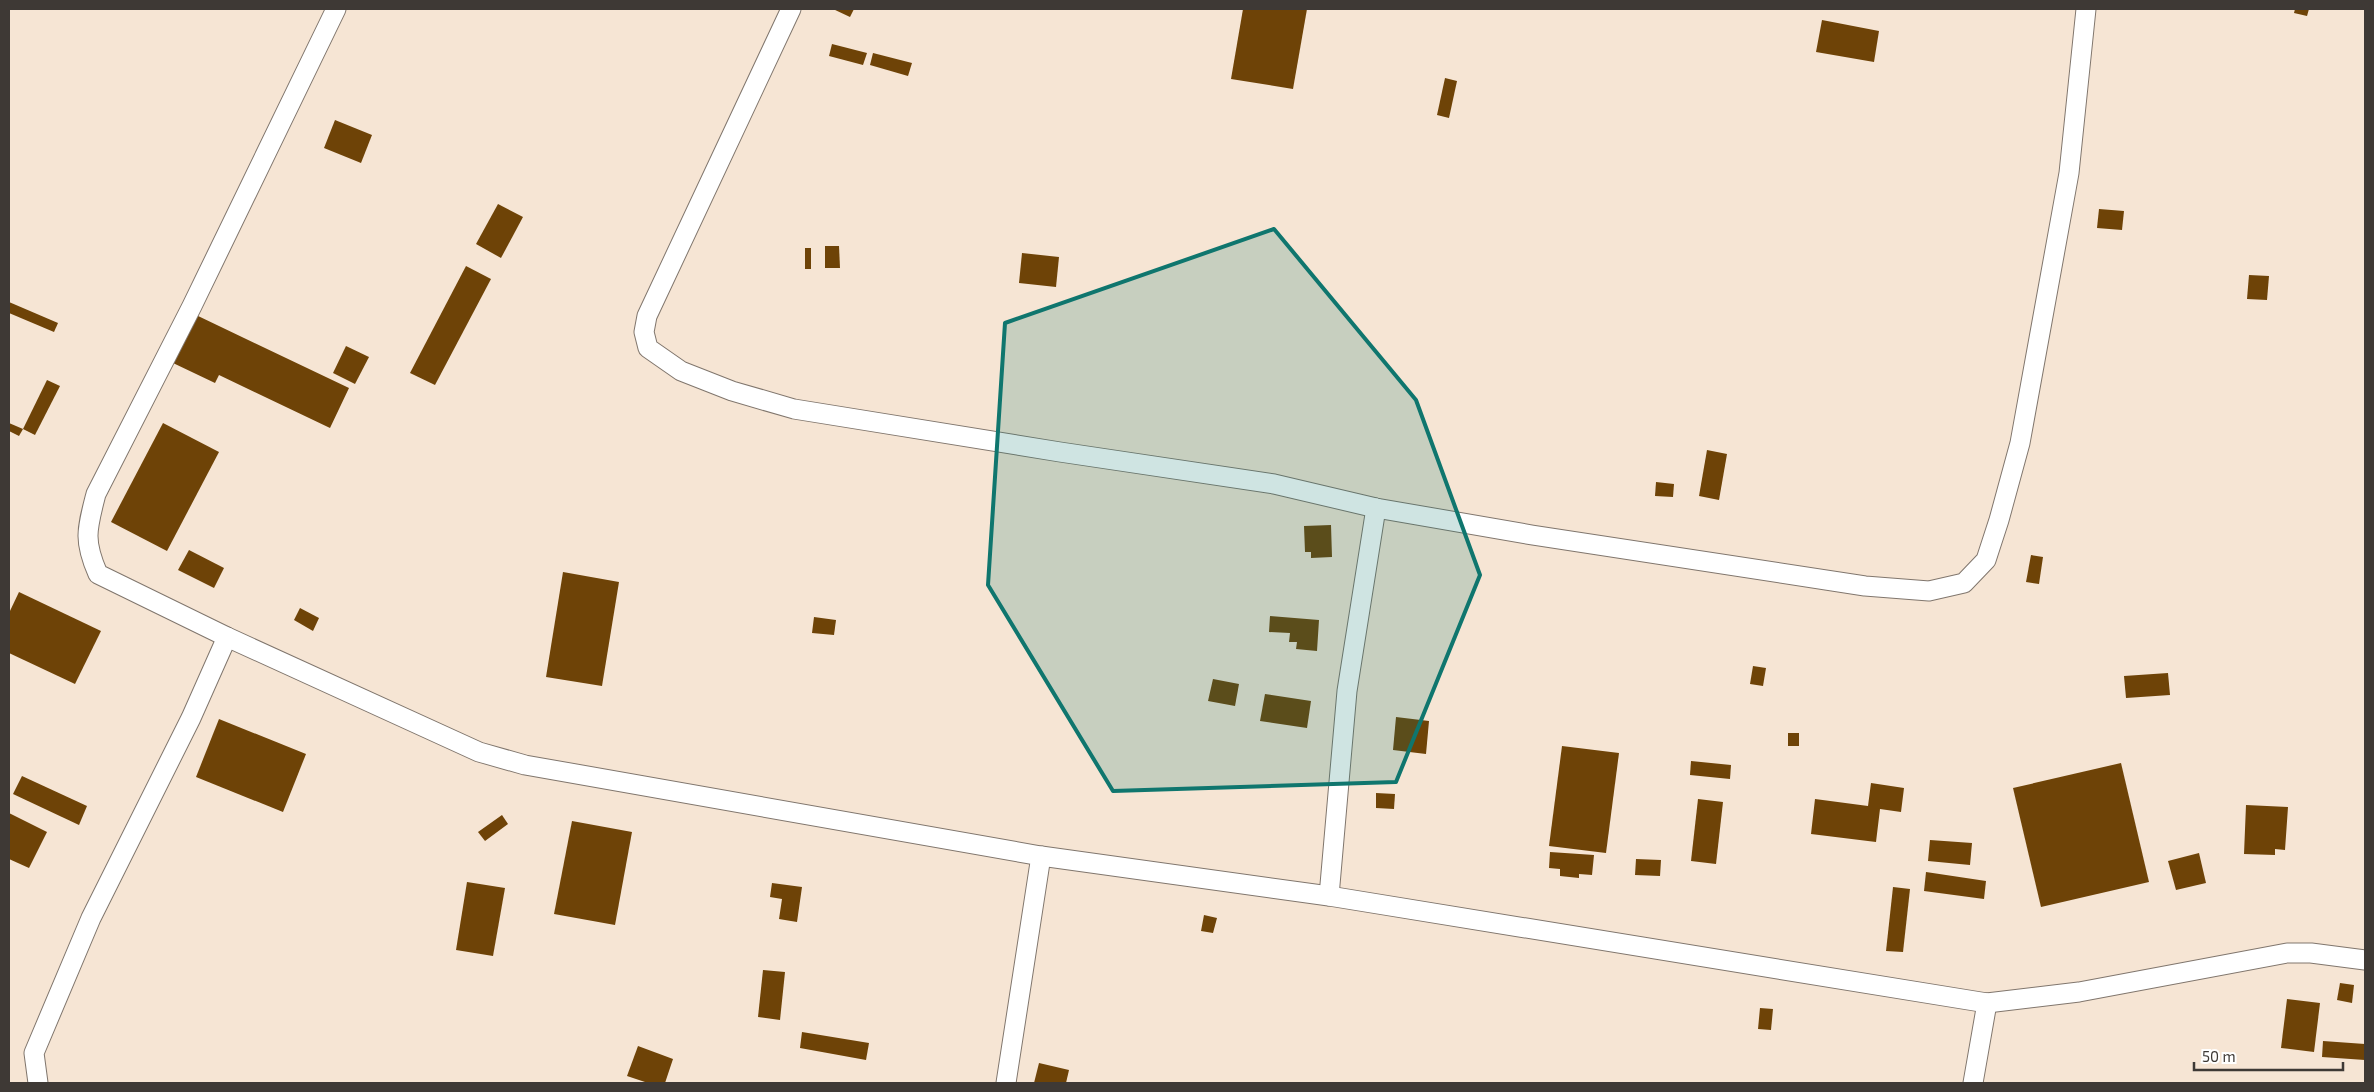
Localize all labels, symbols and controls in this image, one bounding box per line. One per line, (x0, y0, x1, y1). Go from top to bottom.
scale bar (2194, 1040, 2343, 1072)
text: 50 m (2202, 1047, 2236, 1065)

